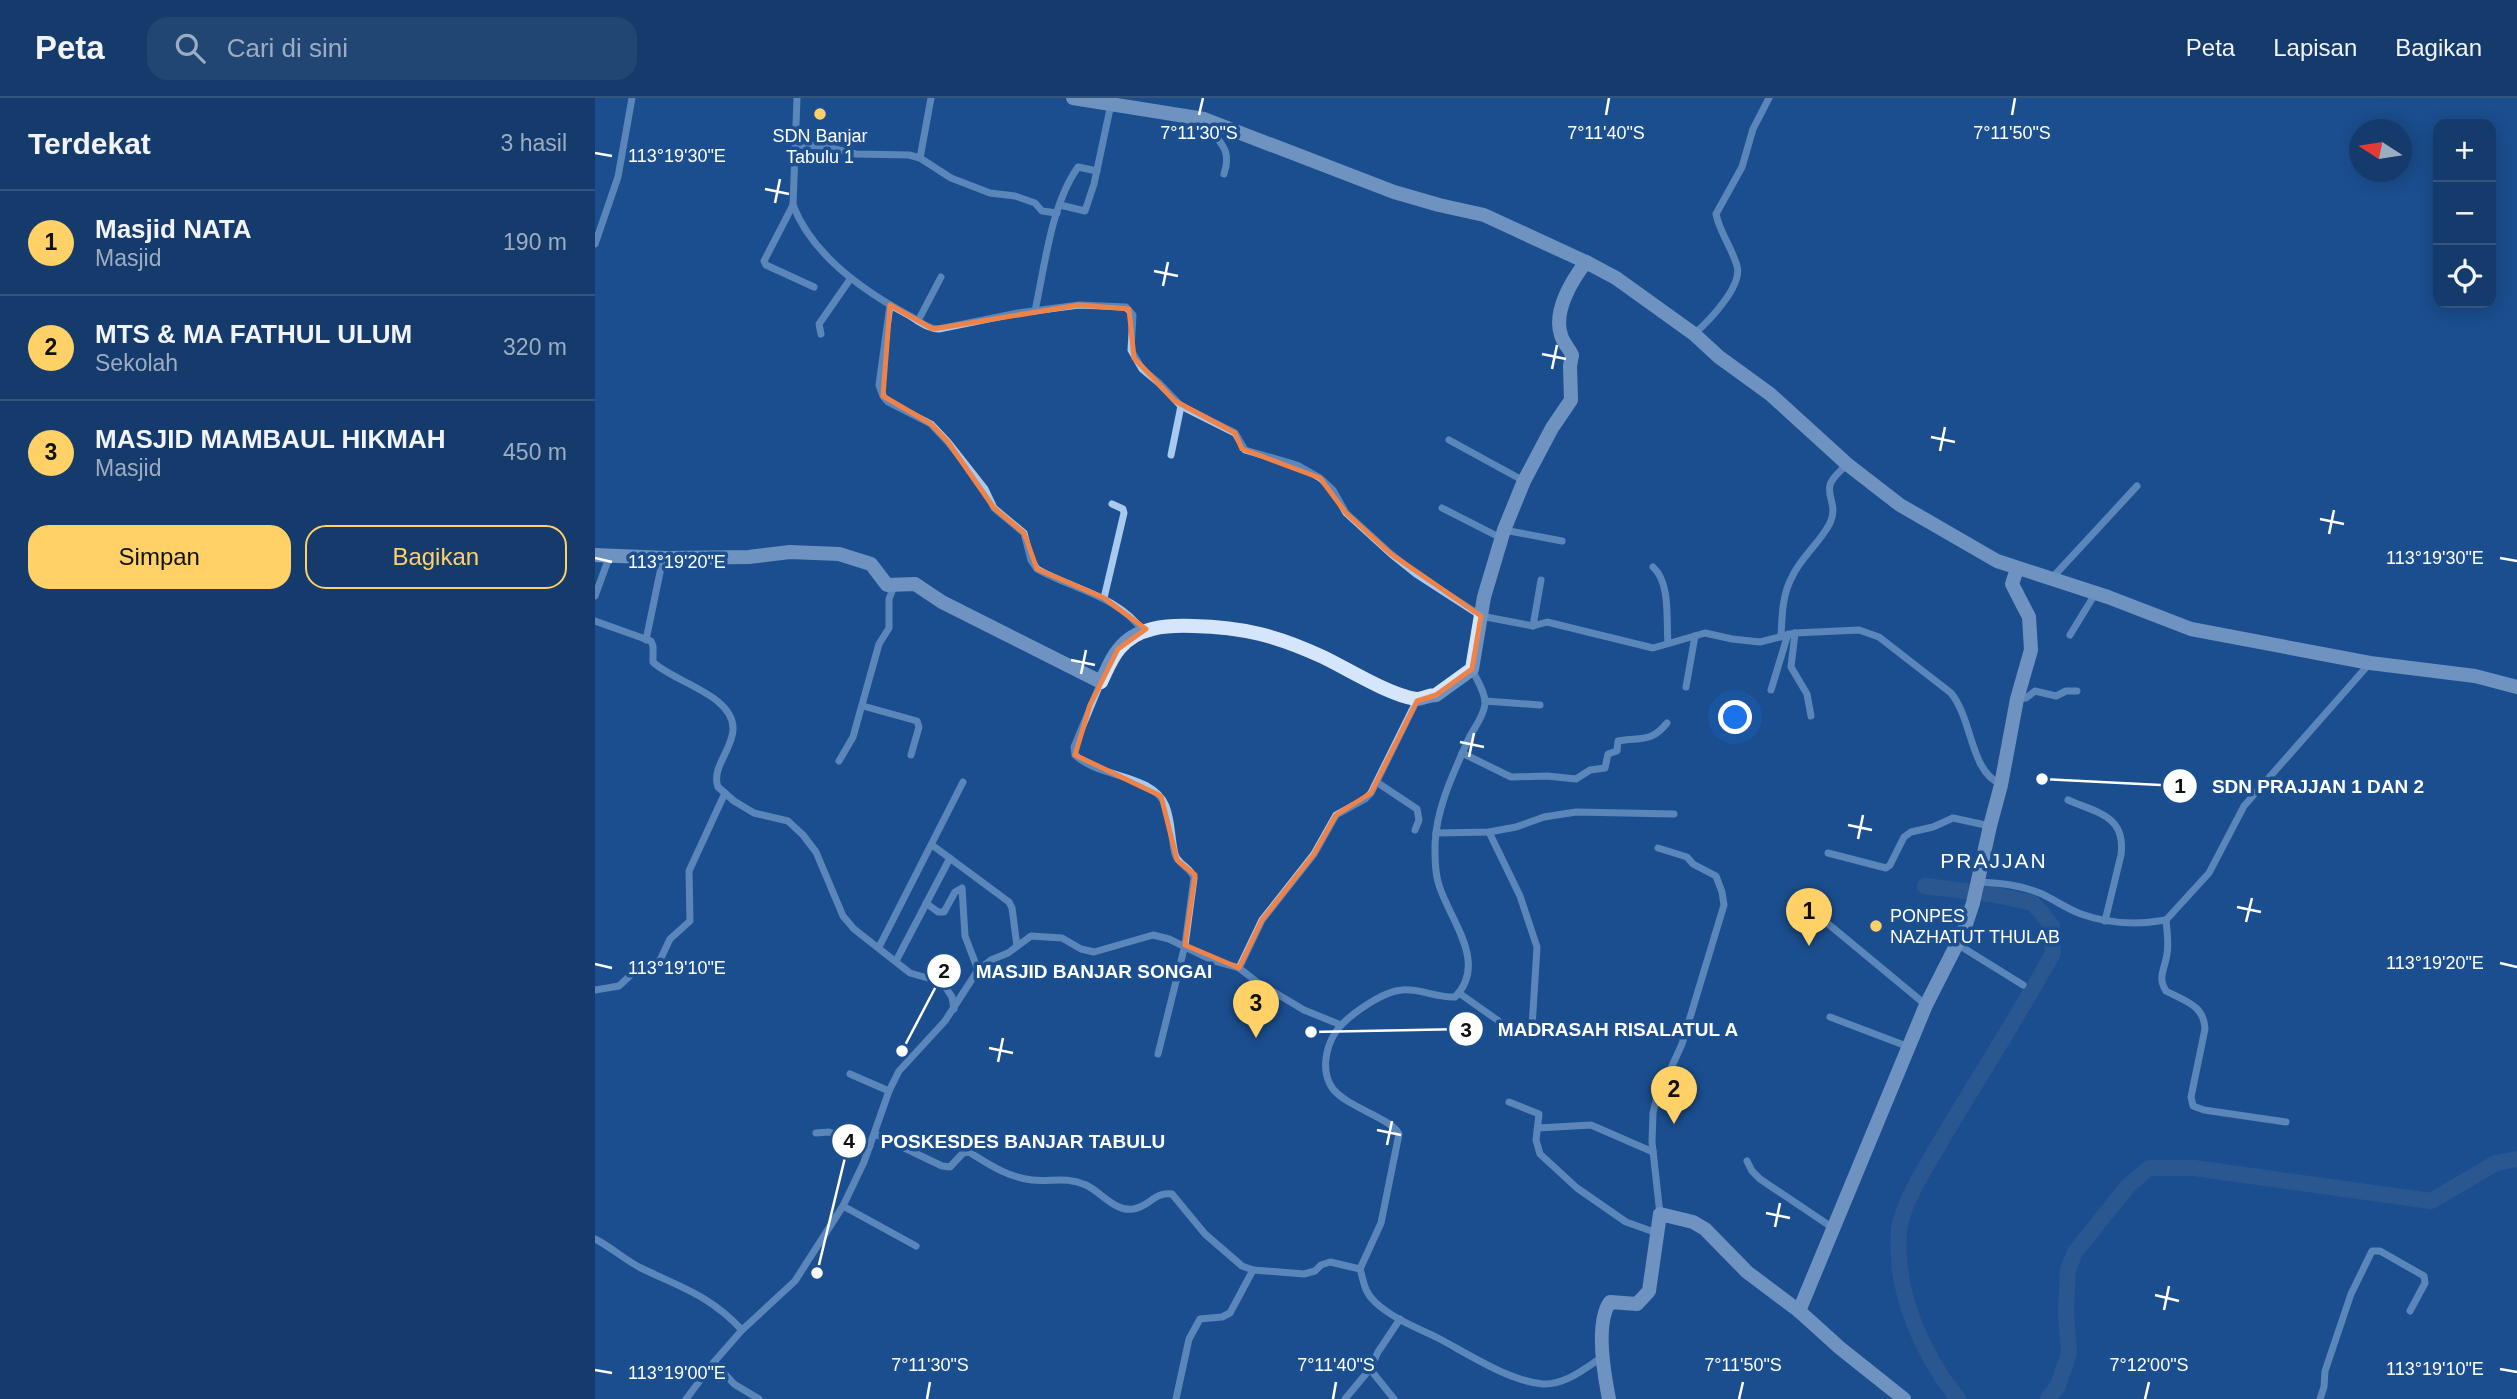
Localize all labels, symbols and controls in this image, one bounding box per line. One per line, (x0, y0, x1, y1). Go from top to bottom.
search box (147, 17, 637, 80)
text: Peta (35, 29, 105, 66)
icon: search (171, 29, 209, 67)
text: Cari di sini (227, 33, 348, 63)
text: Peta (2186, 34, 2235, 61)
text: Lapisan (2273, 34, 2357, 61)
text: Bagikan (2395, 34, 2482, 61)
marker: SDN Banjar Tabulu 1 (812, 106, 828, 122)
north arrow (2349, 119, 2412, 182)
map controls (2433, 119, 2496, 308)
button: + (2433, 119, 2496, 182)
text: 7°11'30"S (1160, 123, 1238, 143)
text: 7°11'40"S (1567, 123, 1645, 143)
text: 7°11'50"S (1973, 123, 2051, 143)
place label: SDN Banjar Tabulu 1 (772, 126, 868, 167)
text: Terdekat (28, 127, 151, 160)
text: 3 hasil (501, 130, 567, 156)
text: 113°19'30"E (628, 146, 726, 166)
button: − (2433, 182, 2496, 245)
text: Masjid NATA (95, 214, 251, 244)
text: 1 (45, 229, 57, 255)
text: 190 m (503, 229, 567, 255)
text: Masjid (95, 245, 161, 271)
button: locate (2433, 245, 2496, 308)
text: MTS & MA FATHUL ULUM (95, 319, 412, 349)
text: 2 (45, 334, 57, 360)
text: 320 m (503, 334, 567, 360)
text: Sekolah (95, 350, 178, 376)
text: MASJID MAMBAUL HIKMAH (95, 424, 446, 454)
text: 3 (45, 439, 57, 465)
text: 450 m (503, 439, 567, 465)
text: Masjid (95, 455, 161, 481)
button: Simpan (28, 525, 291, 589)
button: Bagikan (305, 525, 567, 589)
text: 113°19'30"E (2386, 548, 2484, 568)
text: 113°19'20"E (628, 552, 726, 572)
your location (1718, 700, 1752, 734)
callout: SDN PRAJJAN 1 DAN 2 (2163, 766, 2438, 806)
text: 1 (2174, 774, 2186, 797)
text: SDN PRAJJAN 1 DAN 2 (2212, 776, 2424, 797)
district label: PRAJJAN (1940, 849, 2048, 872)
pin: 1 (1786, 888, 1832, 946)
place label: PONPES NAZHATUT THULAB (1890, 906, 2060, 947)
marker: PONPES NAZHATUT THULAB (1868, 918, 1884, 934)
callout: MASJID BANJAR SONGAI (926, 951, 1226, 991)
text: 113°19'20"E (2386, 953, 2484, 973)
text: 113°19'10"E (628, 958, 726, 978)
text: 2 (938, 959, 950, 982)
text: MASJID BANJAR SONGAI (976, 961, 1212, 982)
pin: 3 (1233, 980, 1279, 1038)
callout: MADRASAH RISALATUL A (1448, 1009, 1753, 1049)
text: 3 (1460, 1018, 1472, 1041)
text: MADRASAH RISALATUL A (1498, 1019, 1738, 1040)
pin: 2 (1651, 1066, 1697, 1124)
callout: POSKESDES BANJAR TABULU (832, 1121, 1179, 1161)
text: 4 (843, 1129, 855, 1152)
text: POSKESDES BANJAR TABULU (881, 1131, 1165, 1152)
text: 7°11'30"S (891, 1355, 969, 1375)
text: 7°11'40"S (1297, 1355, 1375, 1375)
text: 7°11'50"S (1704, 1355, 1782, 1375)
text: 7°12'00"S (2109, 1355, 2189, 1375)
text: 113°19'10"E (2386, 1359, 2484, 1379)
text: 113°19'00"E (628, 1363, 726, 1383)

